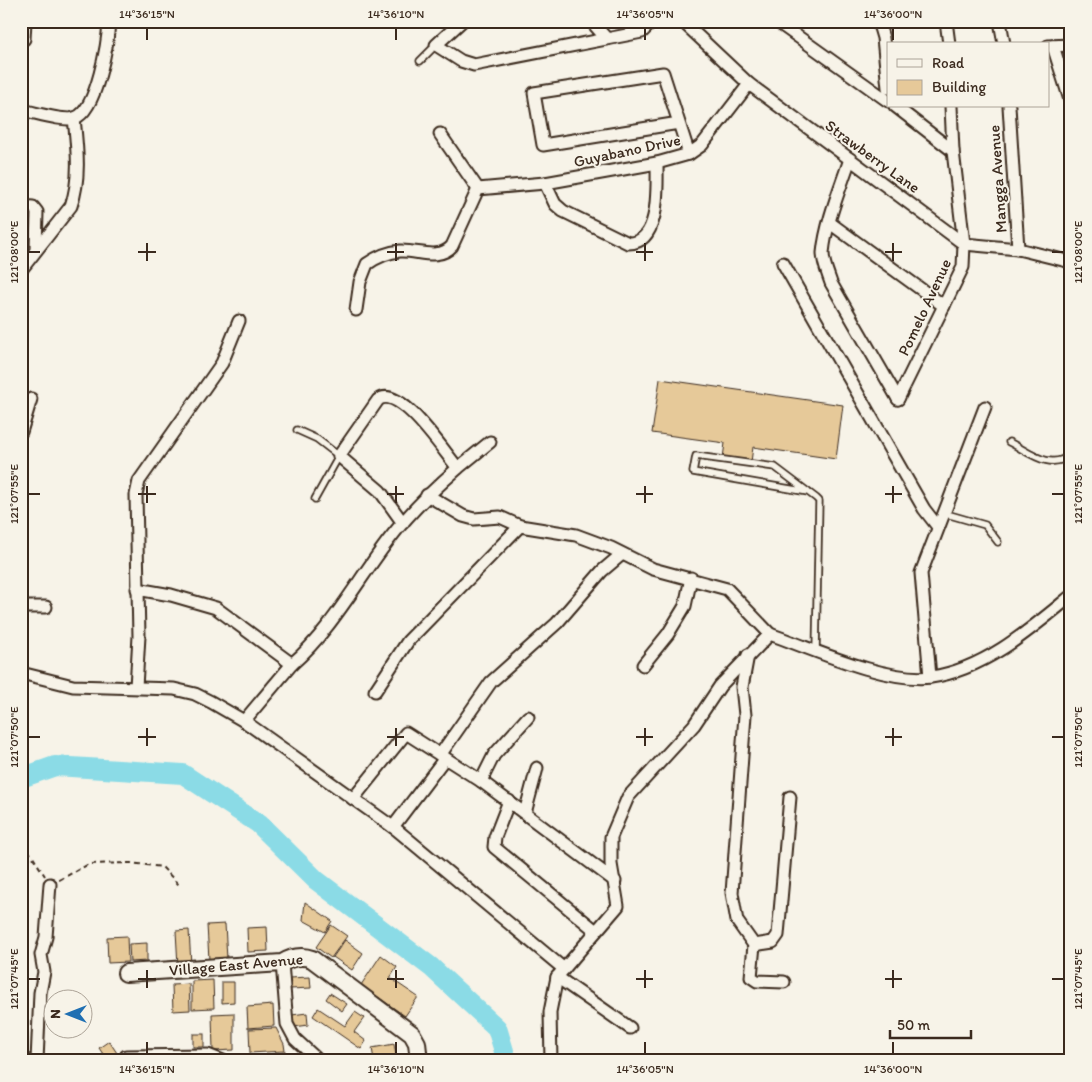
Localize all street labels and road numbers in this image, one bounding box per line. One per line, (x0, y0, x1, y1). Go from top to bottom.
street label: Strawberry Lane (822, 116, 924, 197)
street label: Mangga Avenue (984, 124, 1011, 233)
street label: Guyabano Drive (572, 130, 683, 171)
street label: Pomelo Avenue (894, 255, 955, 359)
street label: Village East Avenue (168, 949, 304, 980)

